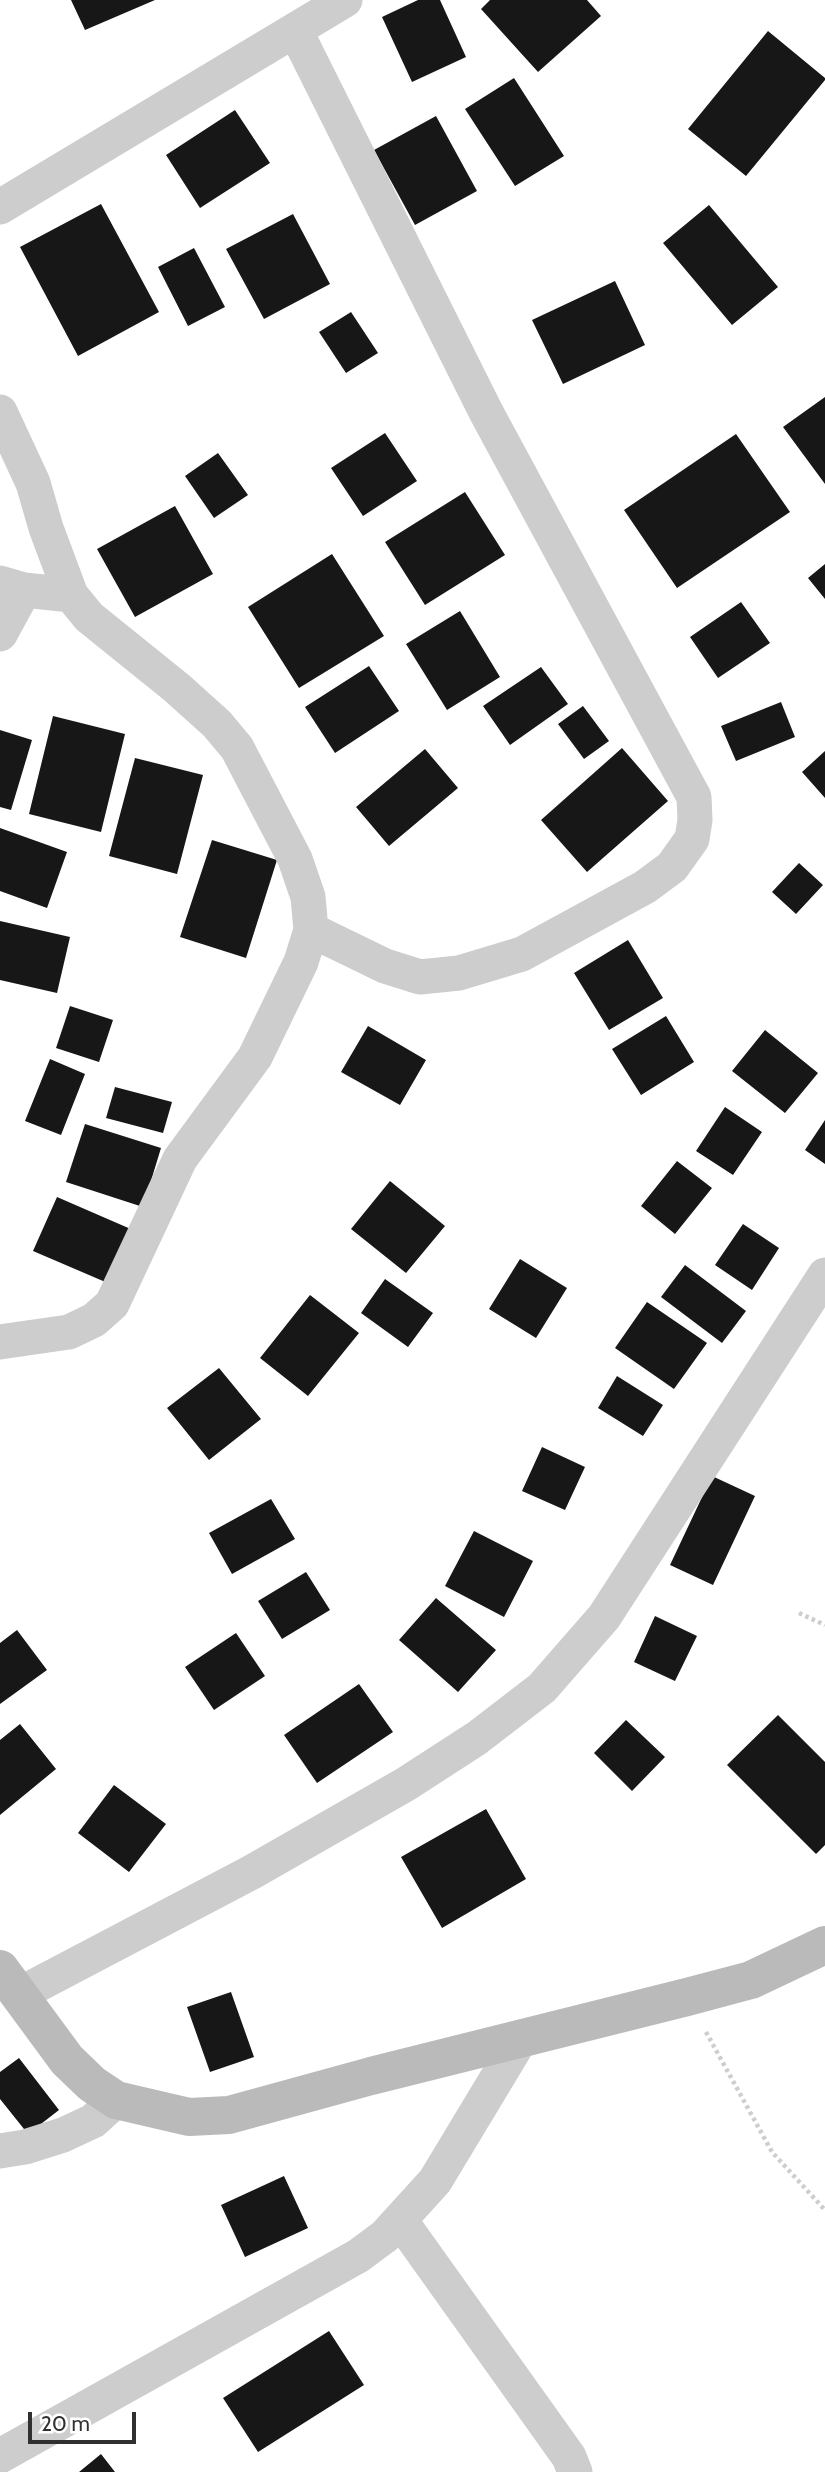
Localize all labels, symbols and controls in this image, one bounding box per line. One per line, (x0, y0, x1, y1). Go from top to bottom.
scale bar (32, 2398, 140, 2442)
text: 20 m (41, 2411, 90, 2436)

